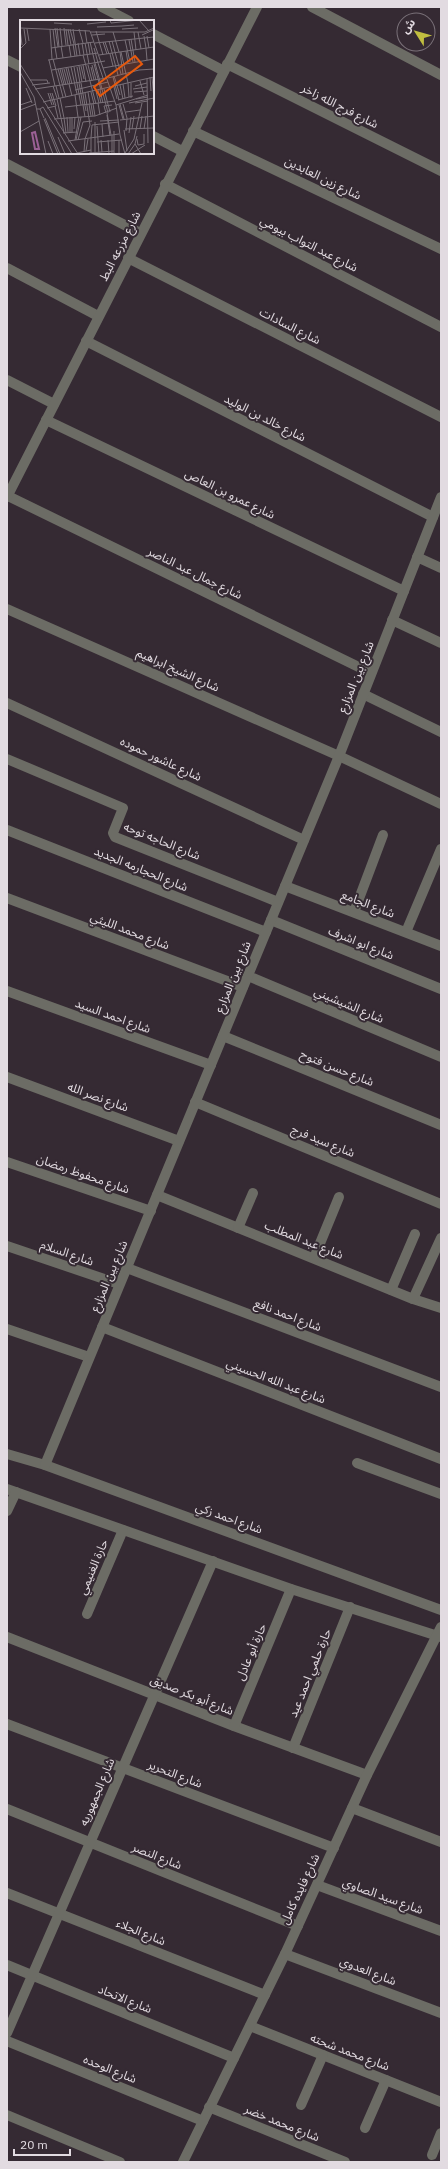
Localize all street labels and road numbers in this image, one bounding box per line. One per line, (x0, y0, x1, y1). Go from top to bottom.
street label: شارع فرج الله زاخر (298, 79, 381, 133)
street label: شارع زين العابدين (282, 153, 364, 204)
street label: شارع مزرعه البط (96, 208, 145, 284)
street label: شارع عبد التواب بيومي (257, 212, 361, 277)
street label: شارع السادات (256, 304, 323, 349)
street label: شارع خالد بن الوليد (221, 391, 309, 446)
street label: شارع عمرو بن العاص (182, 465, 278, 524)
street label: شارع جمال عبد الناصر (144, 543, 245, 604)
street label: شارع بين المزارع (334, 639, 379, 716)
street label: شارع الشيخ ابراهيم (134, 645, 222, 696)
street label: شارع عاشور حموده (117, 733, 204, 786)
street label: شارع الحاجه توحه (121, 818, 203, 865)
street label: شارع الحجارمه الجديد (91, 843, 190, 896)
street label: شارع الجامع (339, 886, 397, 922)
street label: شارع محمد الليثي (87, 909, 172, 955)
street label: شارع ابو اشرف (326, 923, 396, 964)
street label: شارع بين المزارع (211, 939, 256, 1016)
street label: شارع الشيشيني (311, 983, 386, 1029)
street label: شارع احمد السيد (73, 995, 153, 1038)
street label: شارع حسن فتوح (297, 1046, 376, 1091)
street label: شارع نصر الله (65, 1079, 131, 1116)
street label: شارع سيد فرج (289, 1121, 357, 1162)
street label: شارع محفوظ رمضان (34, 1151, 132, 1198)
street label: شارع عبد المطلب (262, 1217, 346, 1264)
street label: شارع السلام (38, 1236, 96, 1271)
street label: شارع بين المزارع (87, 1238, 132, 1315)
street label: شارع احمد نافع (252, 1295, 324, 1336)
street label: شارع عبد الله الحسيني (223, 1355, 328, 1409)
street label: شارع احمد زكي (193, 1499, 265, 1539)
street label: حارة الغنيمي (74, 1537, 113, 1598)
street label: حارة أبو عادل (232, 1621, 269, 1683)
street label: حارة حلمي احمد عيد (285, 1626, 337, 1720)
street label: شارع أبو بكر صديق (148, 1671, 236, 1720)
street label: شارع الجمهوريه (76, 1756, 119, 1829)
street label: شارع التحرير (144, 1756, 205, 1793)
street label: شارع النصر (128, 1838, 184, 1874)
street label: شارع فايده كامل (277, 1851, 324, 1927)
street label: شارع سيد الصاوي (340, 1874, 426, 1920)
street label: شارع الجلاء (114, 1915, 168, 1950)
street label: شارع العدوي (337, 1953, 399, 1991)
street label: شارع الاتحاد (95, 1981, 154, 2018)
street label: شارع محمد شحته (308, 2030, 392, 2075)
street label: شارع الوحده (81, 2051, 139, 2088)
street label: شارع محمد خضر (241, 2100, 322, 2146)

